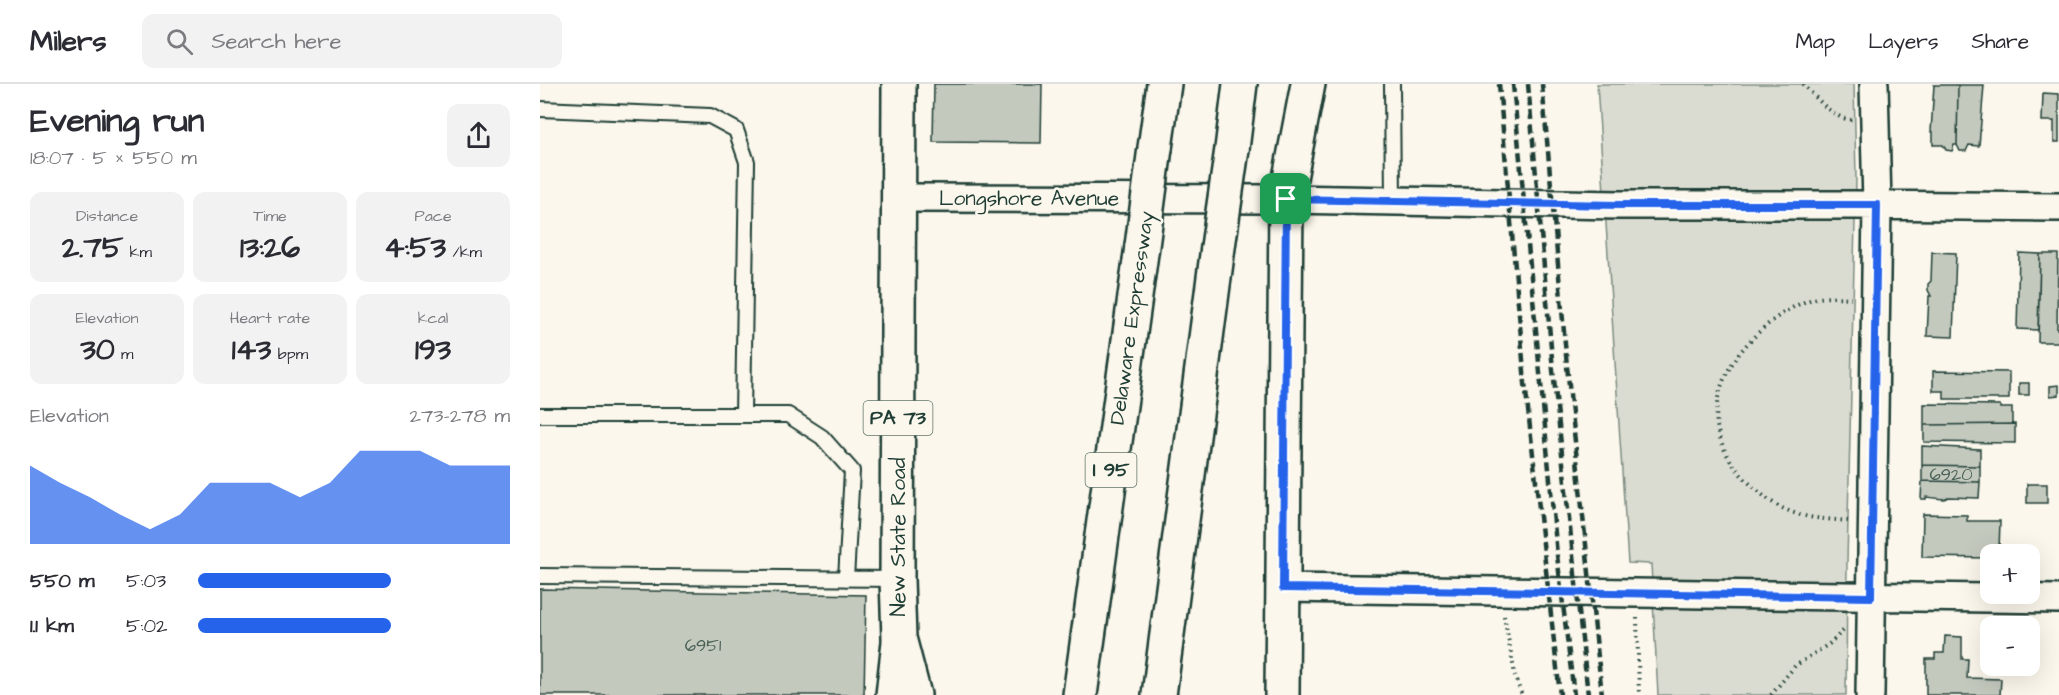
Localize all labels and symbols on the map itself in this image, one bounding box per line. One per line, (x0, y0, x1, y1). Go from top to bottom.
pin (1260, 173, 1311, 224)
street label: Longshore Avenue (939, 184, 1119, 215)
street label: Delaware Expressway (1103, 209, 1163, 427)
road number: PA 73 (864, 401, 932, 435)
road number: I 95 (1086, 453, 1136, 487)
street label: New State Road (884, 457, 913, 617)
house number: 6920 (1929, 462, 1973, 487)
house number: 6951 (685, 633, 721, 658)

